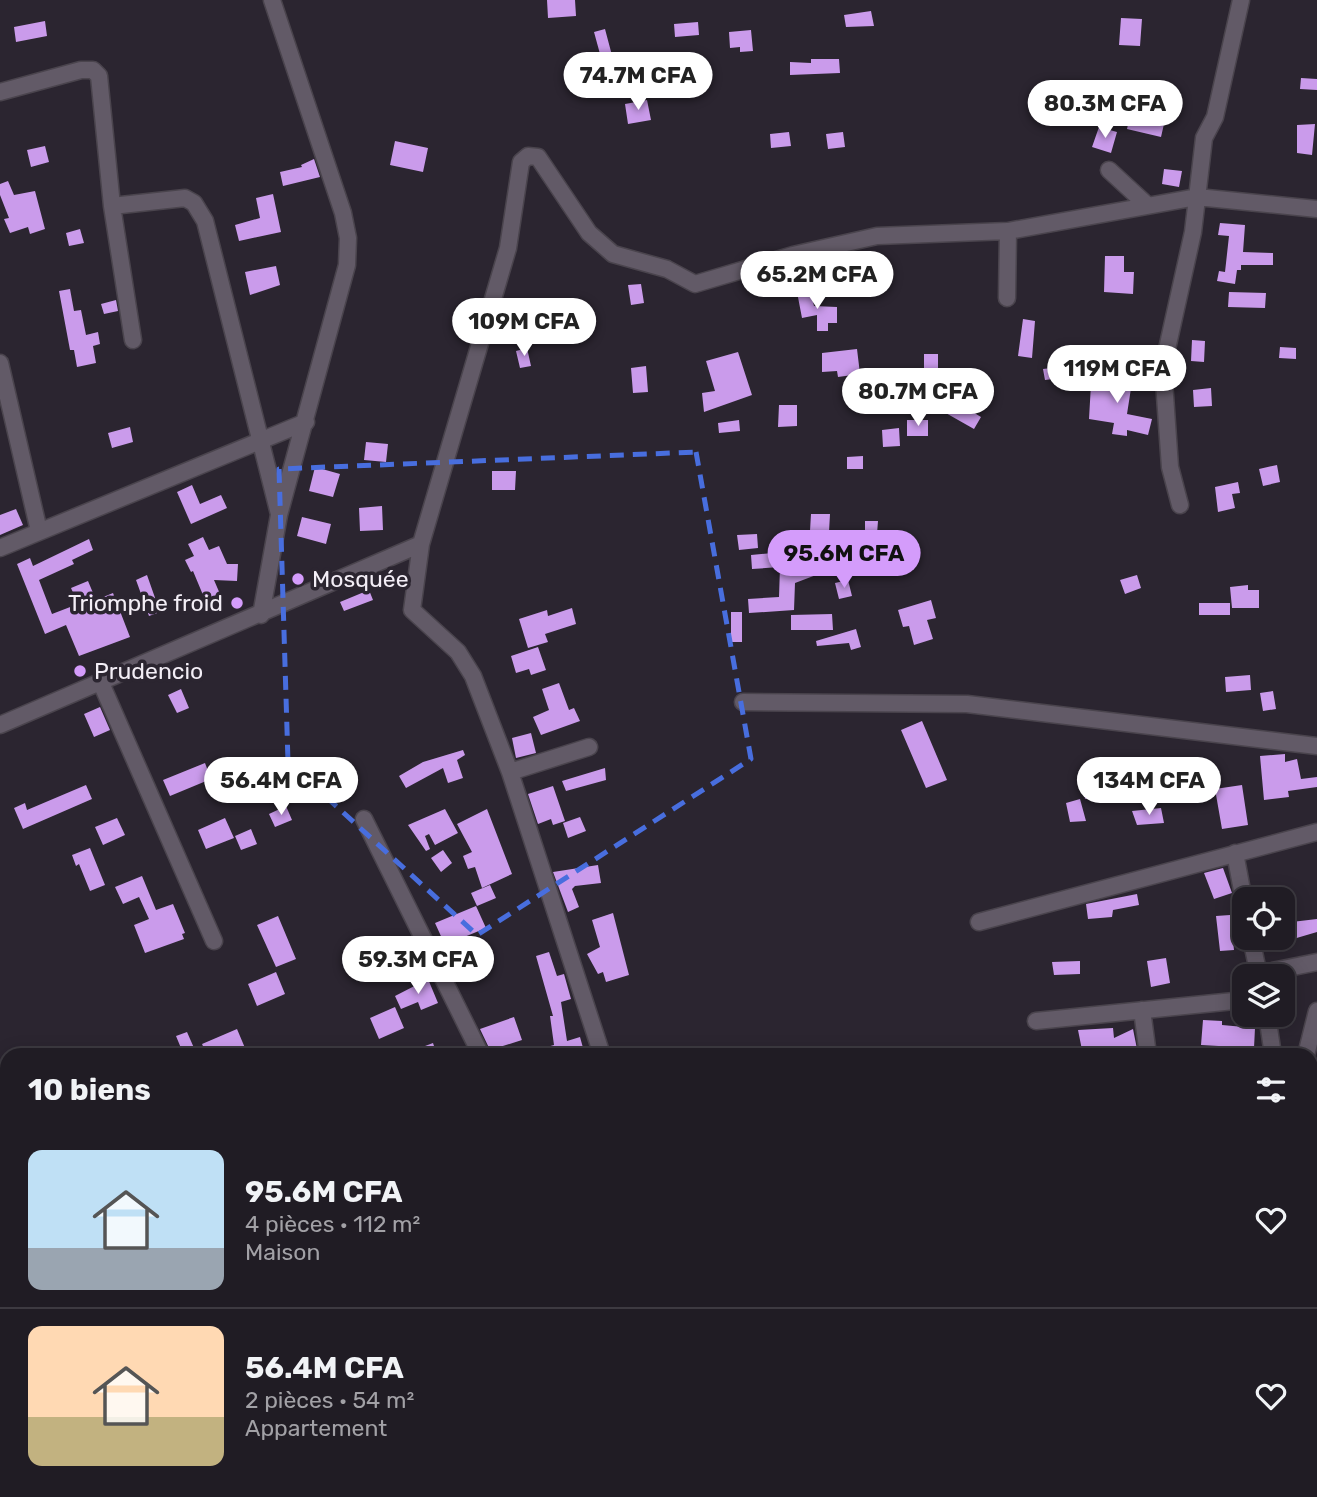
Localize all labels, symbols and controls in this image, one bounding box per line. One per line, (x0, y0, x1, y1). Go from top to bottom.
pin: 74.7M CFA (558, 52, 718, 112)
text: 74.7M CFA (580, 61, 696, 89)
pin: 80.3M CFA (1025, 80, 1185, 140)
text: 80.3M CFA (1044, 89, 1166, 117)
pin: 65.2M CFA (737, 252, 897, 311)
text: 65.2M CFA (756, 260, 878, 288)
pin: 109M CFA (452, 298, 596, 358)
text: 109M CFA (468, 307, 580, 335)
pin: 119M CFA (1045, 346, 1189, 405)
text: 119M CFA (1063, 354, 1171, 382)
pin: 80.7M CFA (838, 368, 998, 428)
text: 80.7M CFA (858, 377, 978, 405)
pin: 95.6M CFA (764, 530, 924, 590)
text: 95.6M CFA (784, 539, 904, 567)
place label: Mosquée (312, 565, 409, 593)
marker: Mosquée (290, 571, 306, 587)
place label: Triomphe froid (68, 589, 223, 617)
marker: Triomphe froid (229, 595, 245, 611)
place label: Prudencio (94, 657, 203, 685)
marker: Prudencio (72, 663, 88, 679)
pin: 56.4M CFA (201, 758, 361, 817)
pin: 134M CFA (1077, 758, 1221, 817)
text: 56.4M CFA (220, 766, 342, 794)
text: 134M CFA (1093, 766, 1205, 794)
map controls (1232, 887, 1295, 1027)
button: locate (1232, 887, 1295, 950)
pin: 59.3M CFA (338, 936, 498, 996)
text: 59.3M CFA (358, 945, 478, 973)
button: layers (1232, 964, 1295, 1027)
icon: filters (1252, 1071, 1290, 1109)
text: 10 biens (28, 1072, 151, 1108)
text: 95.6M CFA (245, 1174, 403, 1210)
icon: home (84, 1178, 168, 1262)
icon: heart (1252, 1201, 1290, 1239)
text: 4 pièces · 112 m² (245, 1210, 420, 1238)
text: Maison (245, 1238, 320, 1266)
text: 56.4M CFA (245, 1350, 404, 1386)
icon: home (84, 1354, 168, 1438)
icon: heart (1252, 1377, 1290, 1415)
text: 2 pièces · 54 m² (245, 1386, 414, 1414)
text: Appartement (245, 1414, 387, 1442)

